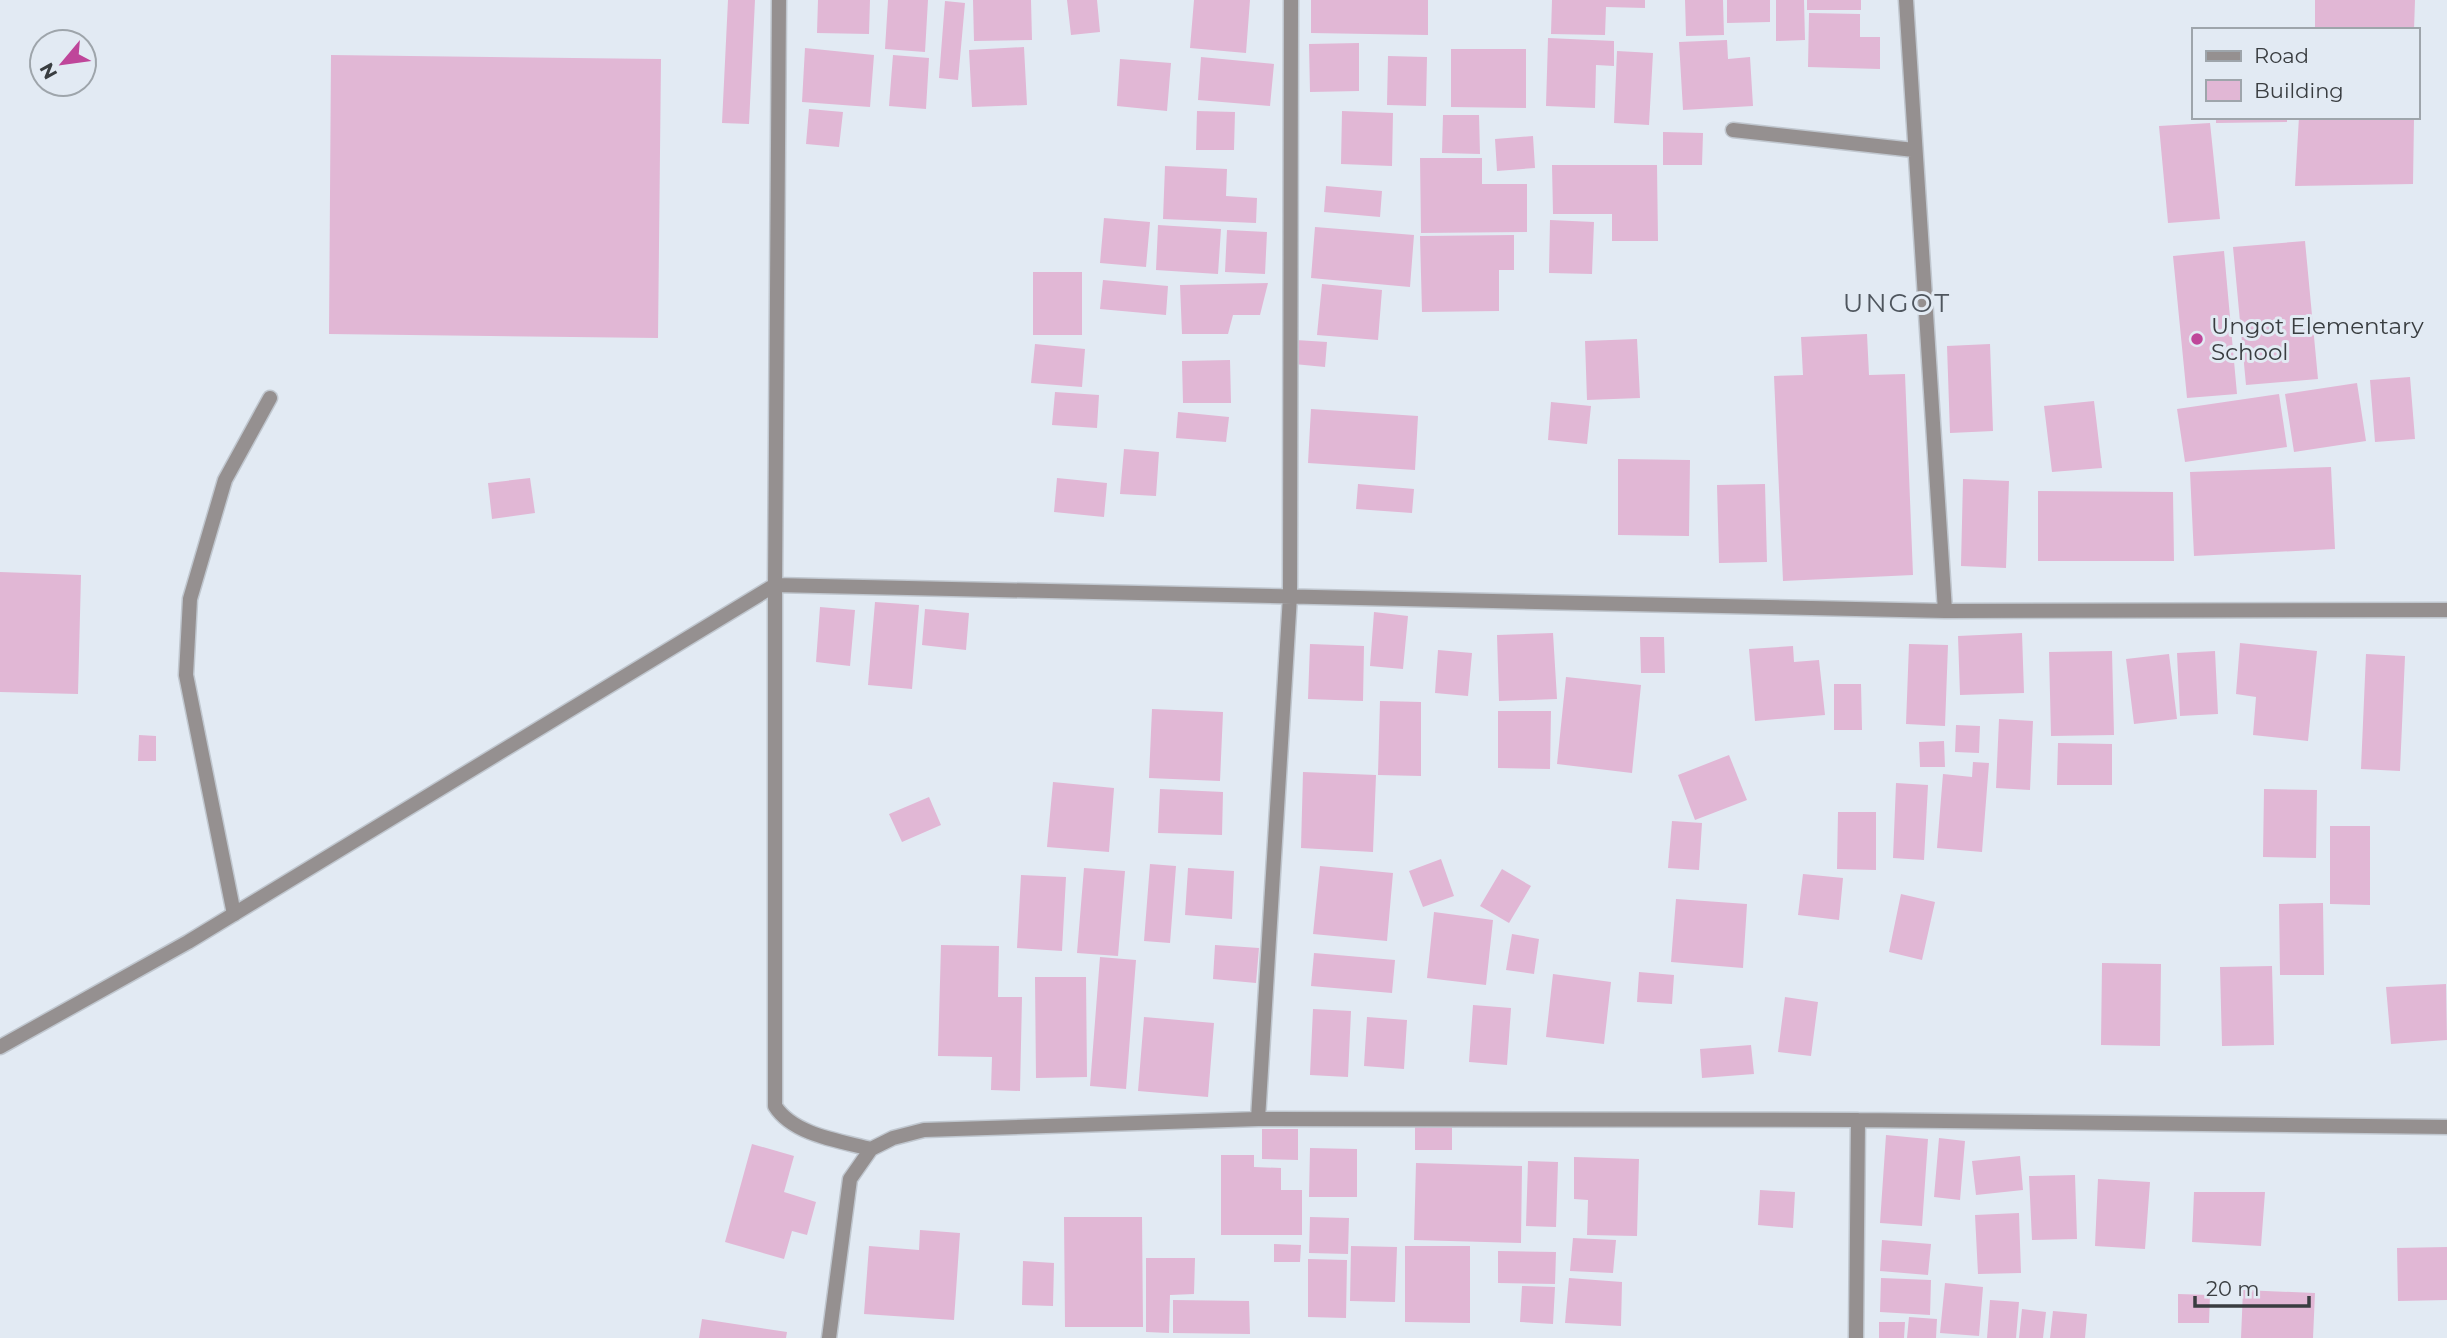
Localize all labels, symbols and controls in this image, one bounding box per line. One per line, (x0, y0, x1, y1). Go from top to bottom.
north arrow (28, 28, 98, 98)
legend (2192, 28, 2419, 119)
text: Road (2254, 43, 2309, 68)
text: N (35, 59, 62, 83)
text: Building (2254, 78, 2344, 103)
district label: UNGOT (1843, 287, 1951, 319)
place label: Ungot Elementary School (2211, 312, 2424, 366)
marker: Ungot Elementary School (2189, 331, 2205, 347)
scale bar (2195, 1264, 2309, 1308)
text: 20 m (2206, 1276, 2260, 1301)

